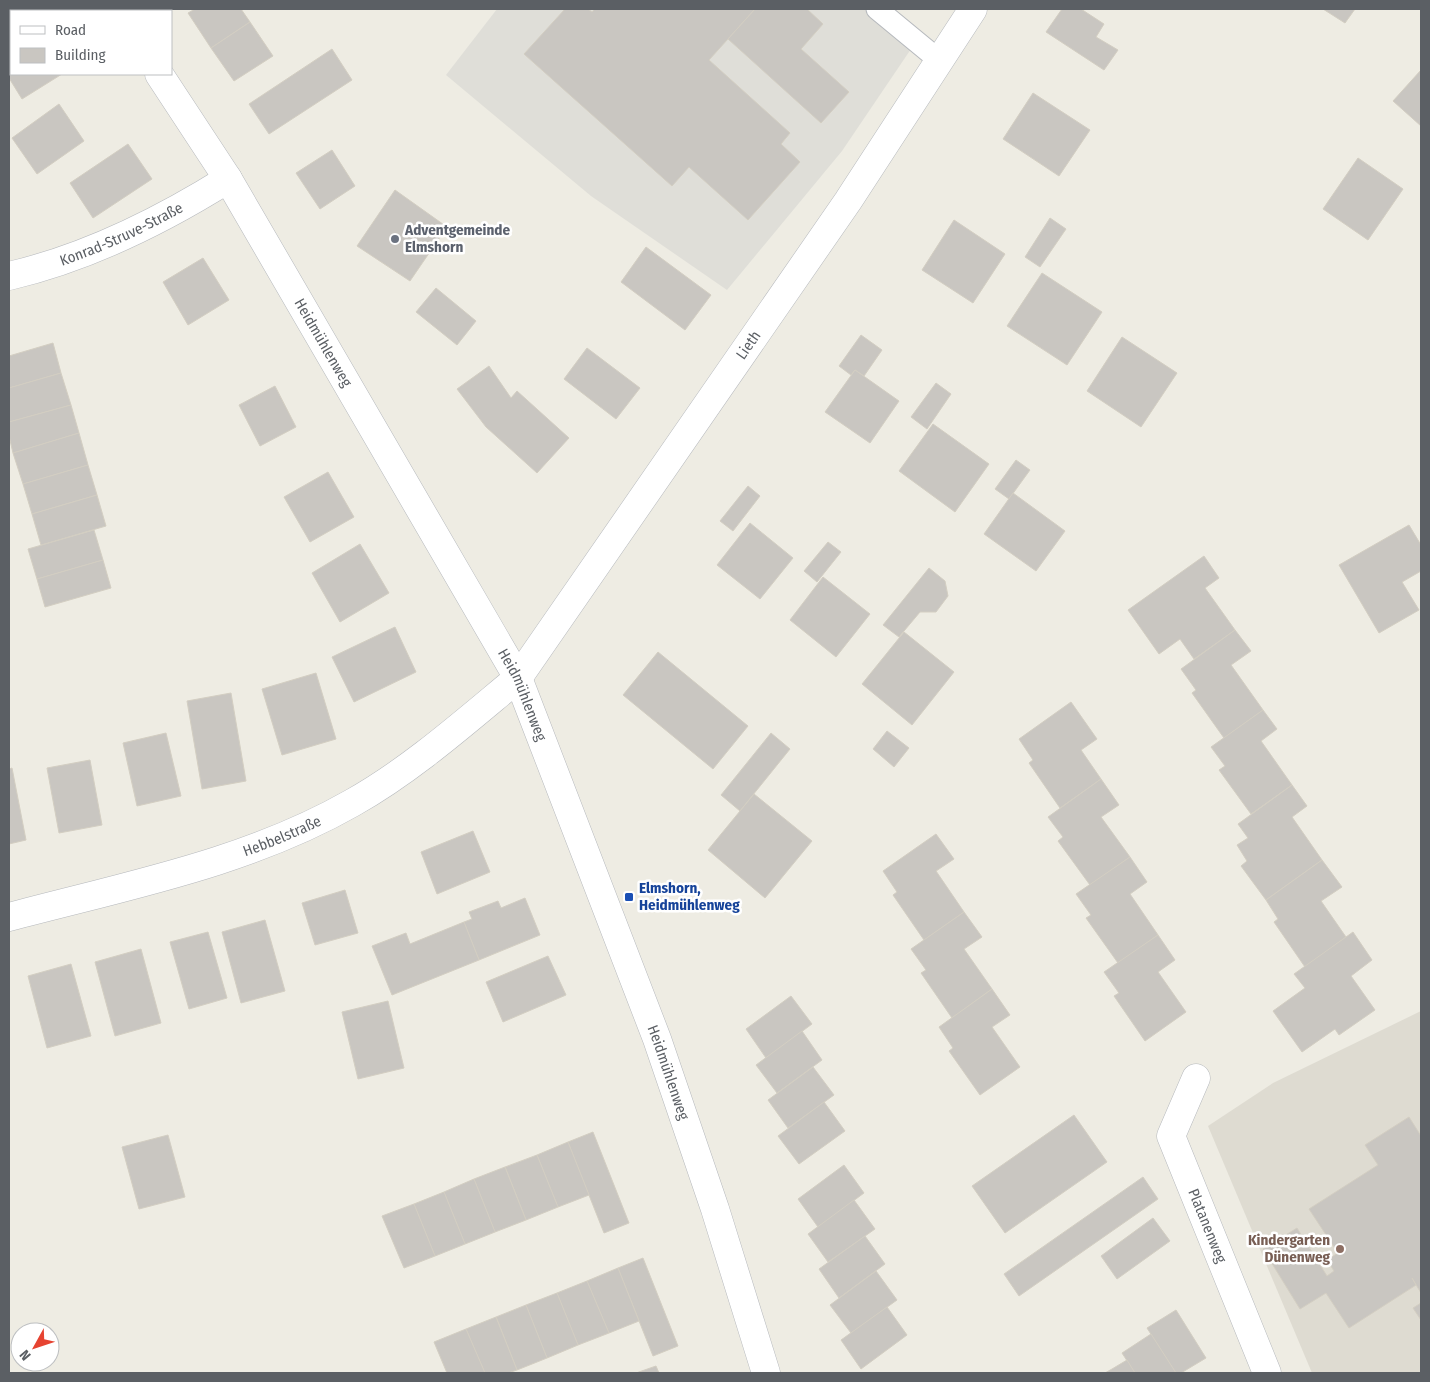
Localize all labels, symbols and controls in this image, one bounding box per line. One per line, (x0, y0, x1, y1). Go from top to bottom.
legend (10, 10, 172, 75)
text: Road (55, 21, 86, 39)
text: Building (55, 46, 106, 64)
street label: Konrad-Struve-Straße (57, 199, 186, 270)
place label: Adventgemeinde Elmshorn (404, 221, 510, 256)
marker: Adventgemeinde Elmshorn (389, 233, 401, 245)
street label: Heidmühlenweg (290, 295, 356, 390)
street label: Lieth (732, 327, 765, 363)
street label: Heidmühlenweg (494, 645, 550, 744)
street label: Hebbelstraße (241, 812, 324, 860)
place label: Elmshorn, Heidmühlenweg (639, 879, 740, 914)
marker: Elmshorn, Heidmühlenweg (623, 891, 635, 903)
street label: Heidmühlenweg (643, 1022, 693, 1122)
street label: Platanenweg (1184, 1186, 1230, 1266)
place label: Kindergarten Dünenweg (1248, 1231, 1331, 1266)
marker: Kindergarten Dünenweg (1334, 1243, 1346, 1255)
north arrow (10, 1322, 60, 1372)
text: N (16, 1346, 35, 1364)

